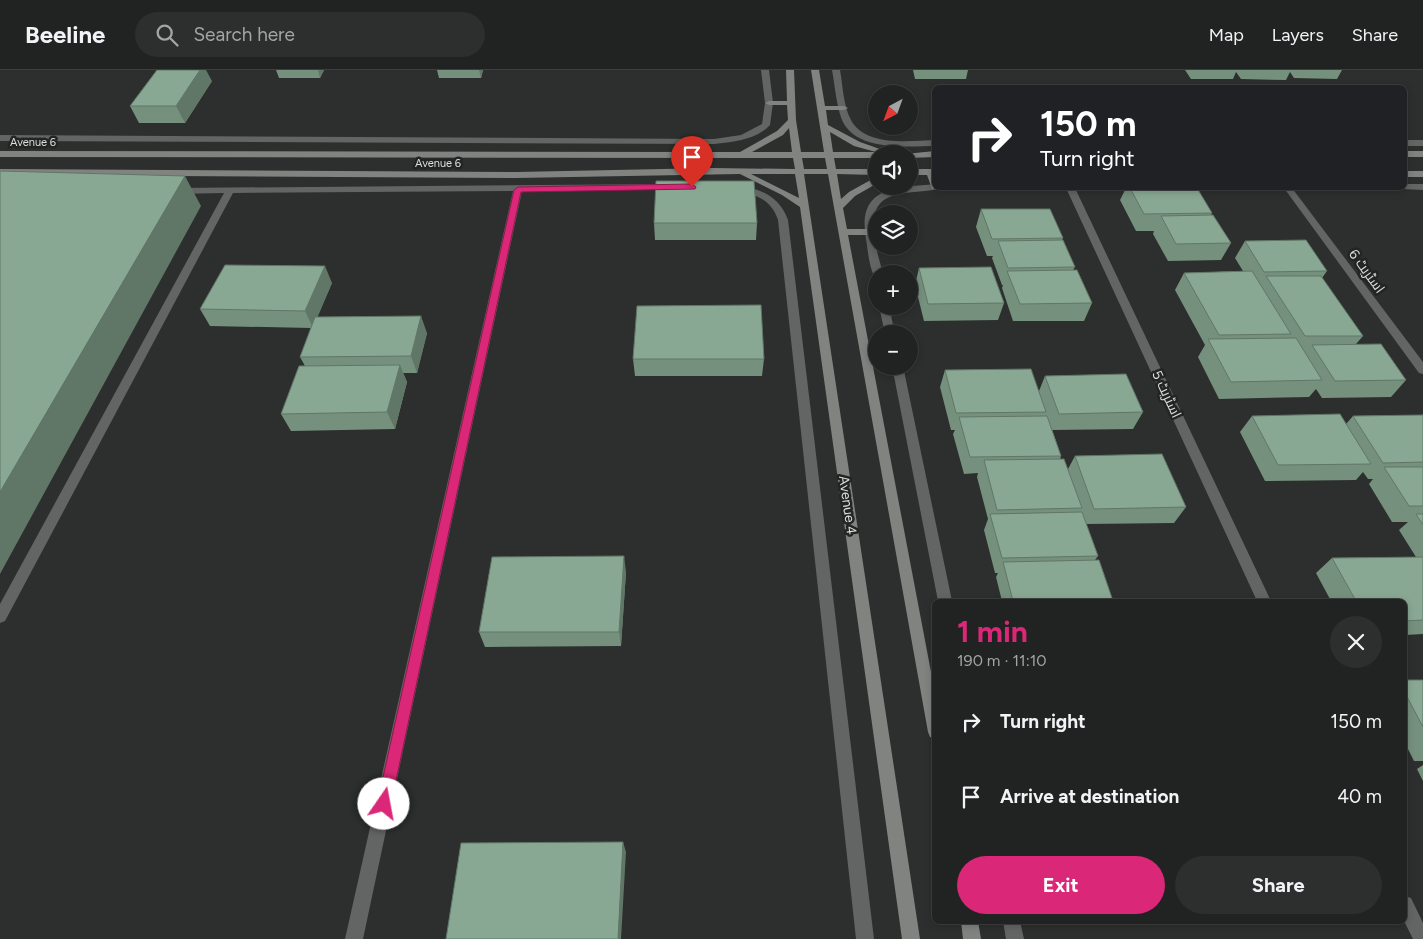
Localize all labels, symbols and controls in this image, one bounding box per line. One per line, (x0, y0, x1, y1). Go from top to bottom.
search box (135, 12, 485, 57)
text: Beeline (25, 20, 105, 49)
icon: search (153, 21, 181, 49)
text: Search here (193, 23, 295, 46)
text: Map (1209, 24, 1244, 46)
text: Layers (1272, 24, 1324, 46)
text: Share (1352, 24, 1398, 46)
north arrow (868, 85, 918, 135)
map controls (868, 85, 918, 375)
text: 150 m (1040, 103, 1137, 145)
icon: right (957, 105, 1022, 170)
street label: Avenue 6 (10, 136, 56, 149)
pin (671, 136, 713, 187)
icon: arrive (678, 143, 706, 171)
button: sound (868, 145, 918, 195)
text: Turn right (1040, 145, 1135, 172)
street label: Avenue 6 (415, 157, 461, 170)
button: layers (868, 205, 918, 255)
street label: اسٹریٹ 6 (1345, 246, 1388, 297)
button: + (868, 265, 918, 315)
button: − (868, 325, 918, 375)
street label: اسٹریٹ 5 (1148, 368, 1185, 421)
street label: Avenue 4 (835, 474, 860, 536)
text: 1 min (957, 613, 1028, 650)
button: close (1330, 616, 1382, 668)
text: 190 m · 11:10 (957, 651, 1047, 670)
icon: right (957, 708, 985, 736)
text: Turn right (1000, 710, 1086, 733)
text: 150 m (1330, 710, 1382, 733)
position arrow (357, 777, 409, 829)
icon: arrive (957, 783, 985, 811)
text: Arrive at destination (1000, 785, 1179, 808)
text: 40 m (1337, 785, 1382, 808)
button: Exit (957, 856, 1165, 914)
button: Share (1175, 856, 1382, 914)

